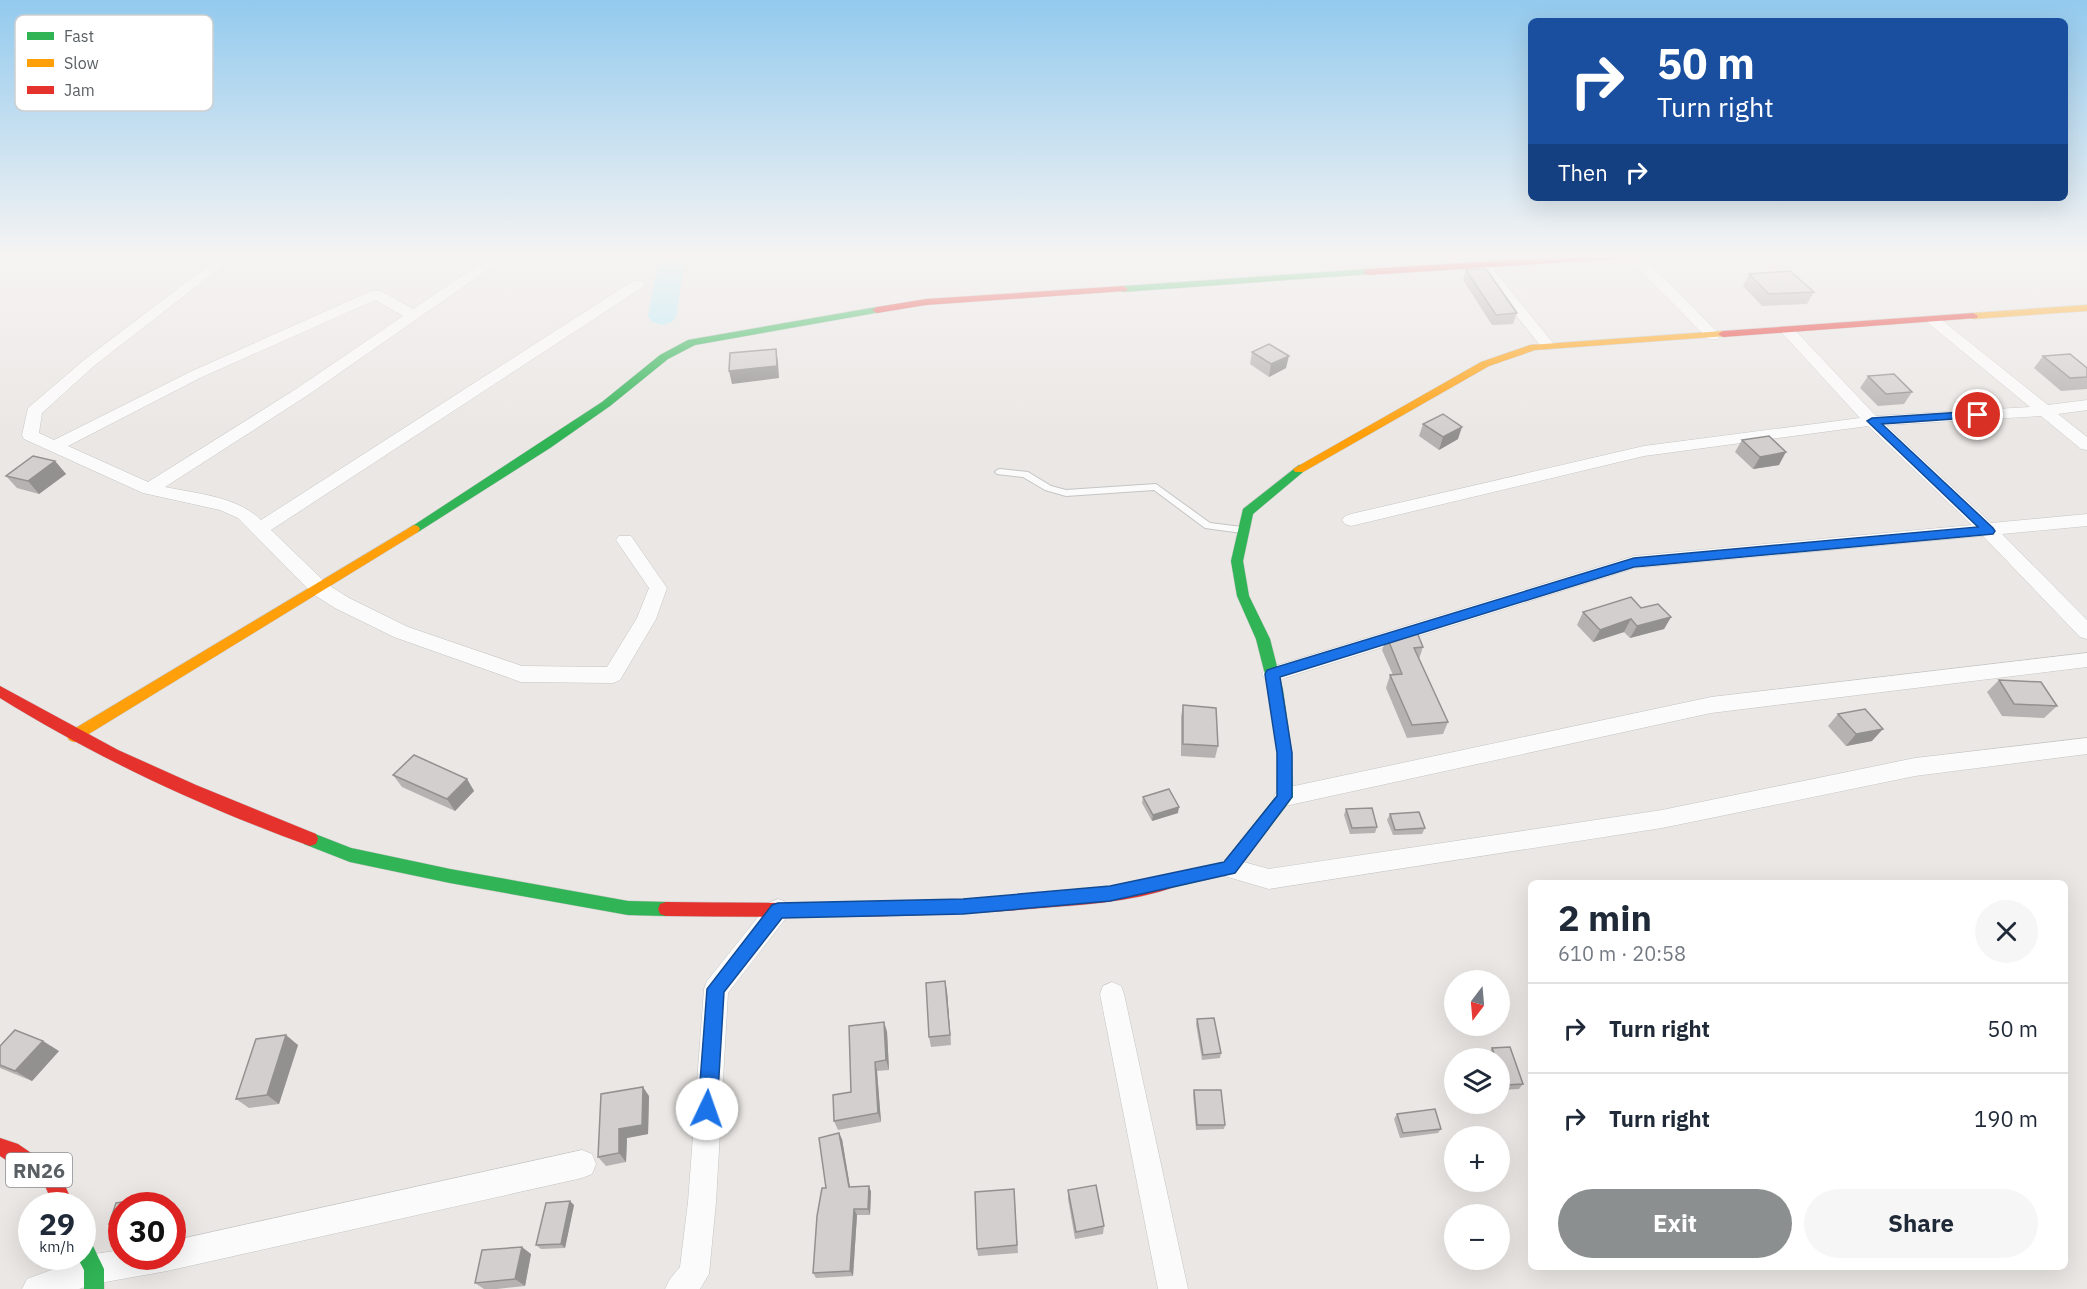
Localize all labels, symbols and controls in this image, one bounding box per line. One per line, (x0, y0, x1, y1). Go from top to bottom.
legend (15, 15, 213, 111)
text: Fast (64, 26, 94, 46)
text: 50 m (1657, 36, 1755, 91)
icon: right (1558, 42, 1636, 120)
text: Slow (64, 53, 99, 73)
text: Jam (64, 80, 95, 100)
text: Turn right (1657, 89, 1774, 124)
icon: right (1620, 156, 1653, 189)
text: Then (1558, 158, 1608, 187)
pin (1952, 389, 2003, 440)
icon: arrive (1961, 398, 1994, 431)
text: 2 min (1558, 894, 1652, 941)
button: close (1975, 900, 2038, 963)
text: 610 m · 20:58 (1558, 940, 1686, 967)
north arrow (1444, 970, 1510, 1036)
map controls (1444, 970, 1510, 1270)
icon: right (1558, 1012, 1591, 1045)
text: Turn right (1609, 1014, 1710, 1043)
text: 50 m (1987, 1014, 2038, 1043)
button: layers (1444, 1048, 1510, 1114)
position arrow (675, 1077, 739, 1141)
icon: right (1558, 1102, 1591, 1135)
text: Turn right (1609, 1104, 1710, 1133)
text: 190 m (1974, 1104, 2038, 1133)
button: + (1444, 1126, 1510, 1192)
road number: RN26 (6, 1153, 72, 1187)
button: Exit (1558, 1189, 1792, 1258)
button: Share (1804, 1189, 2038, 1258)
speed limit sign: 30 (108, 1192, 186, 1270)
text: 29 (39, 1204, 75, 1243)
button: − (1444, 1204, 1510, 1270)
text: km/h (39, 1237, 75, 1256)

